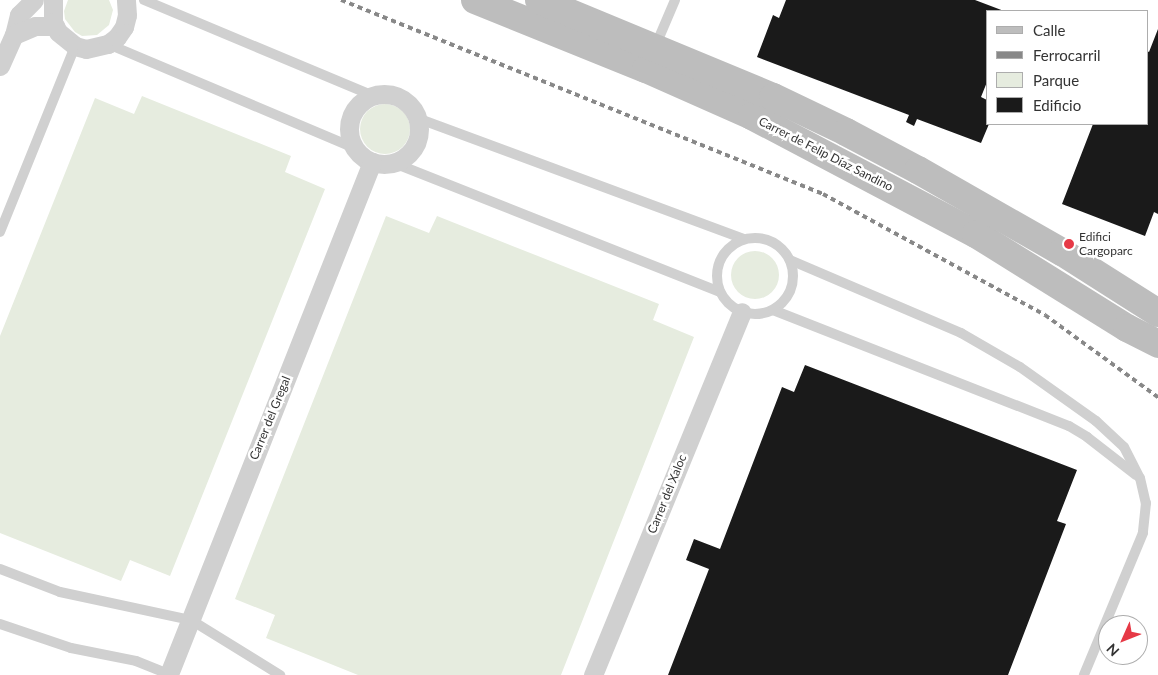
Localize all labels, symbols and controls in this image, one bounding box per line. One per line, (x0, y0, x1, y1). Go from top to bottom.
legend (986, 10, 1148, 125)
text: Calle (1033, 21, 1065, 39)
text: Ferrocarril (1033, 46, 1101, 64)
text: Parque (1033, 71, 1079, 89)
text: Edificio (1033, 96, 1081, 114)
street label: Carrer de Felip Díaz Sandino (756, 114, 896, 194)
place label: Edifici Cargoparc (1079, 230, 1133, 258)
marker: Edifici Cargoparc (1063, 238, 1075, 250)
street label: Carrer del Gregal (247, 374, 293, 462)
street label: Carrer del Xaloc (645, 452, 689, 536)
north arrow (1098, 615, 1148, 665)
text: N (1103, 640, 1122, 660)

